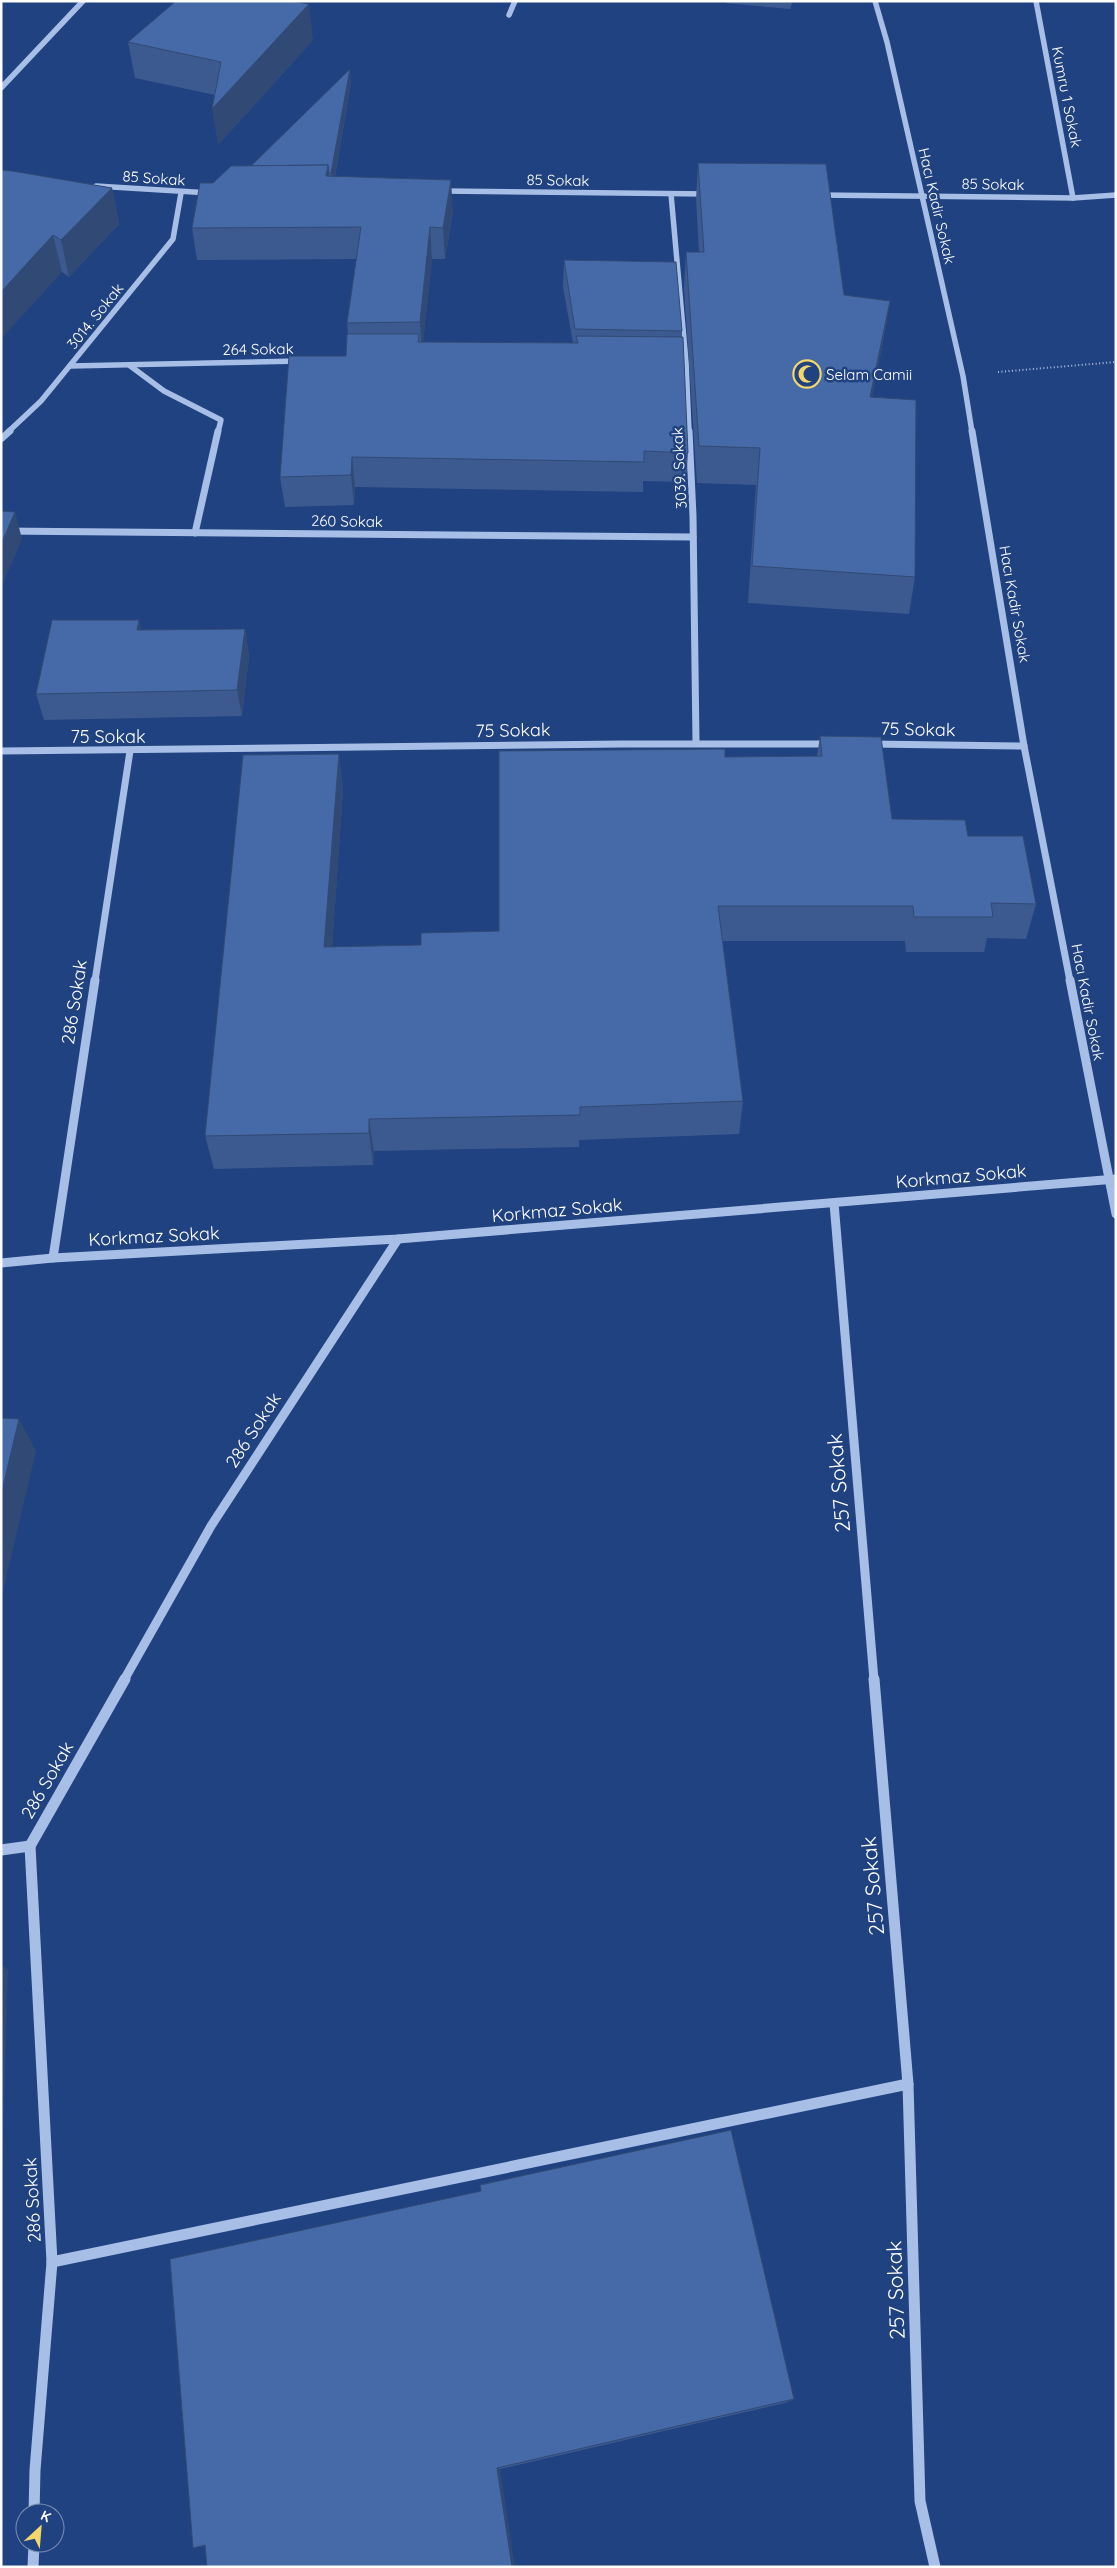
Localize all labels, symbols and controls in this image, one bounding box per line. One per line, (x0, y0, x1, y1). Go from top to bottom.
street label: Kumru 1 Sokak (1048, 45, 1086, 149)
street label: Hacı Kadir Sokak (914, 146, 960, 266)
street label: 85 Sokak (122, 166, 186, 190)
street label: 85 Sokak (526, 170, 590, 190)
street label: 85 Sokak (961, 174, 1025, 194)
street label: 3014. Sokak (63, 279, 127, 353)
street label: 264 Sokak (222, 339, 294, 359)
mosque icon: Selam Camii (792, 359, 822, 389)
place label: Selam Camii (826, 365, 912, 384)
street label: 3039. Sokak (667, 427, 691, 509)
street label: 260 Sokak (311, 511, 383, 531)
street label: Hacı Kadir Sokak (995, 544, 1035, 664)
street label: 75 Sokak (880, 717, 956, 741)
street label: 75 Sokak (475, 718, 551, 742)
street label: 75 Sokak (70, 725, 146, 748)
street label: Hacı Kadir Sokak (1067, 942, 1109, 1062)
street label: 286 Sokak (56, 958, 92, 1046)
street label: Korkmaz Sokak (895, 1159, 1027, 1193)
street label: Korkmaz Sokak (491, 1193, 623, 1227)
street label: Korkmaz Sokak (88, 1221, 220, 1251)
street label: 286 Sokak (220, 1388, 286, 1472)
street label: 257 Sokak (821, 1432, 855, 1534)
street label: 286 Sokak (16, 1737, 78, 1823)
street label: 257 Sokak (855, 1835, 889, 1937)
street label: 286 Sokak (18, 2157, 46, 2243)
street label: 257 Sokak (880, 2240, 910, 2340)
north arrow (15, 2503, 65, 2553)
text: K (38, 2506, 54, 2526)

